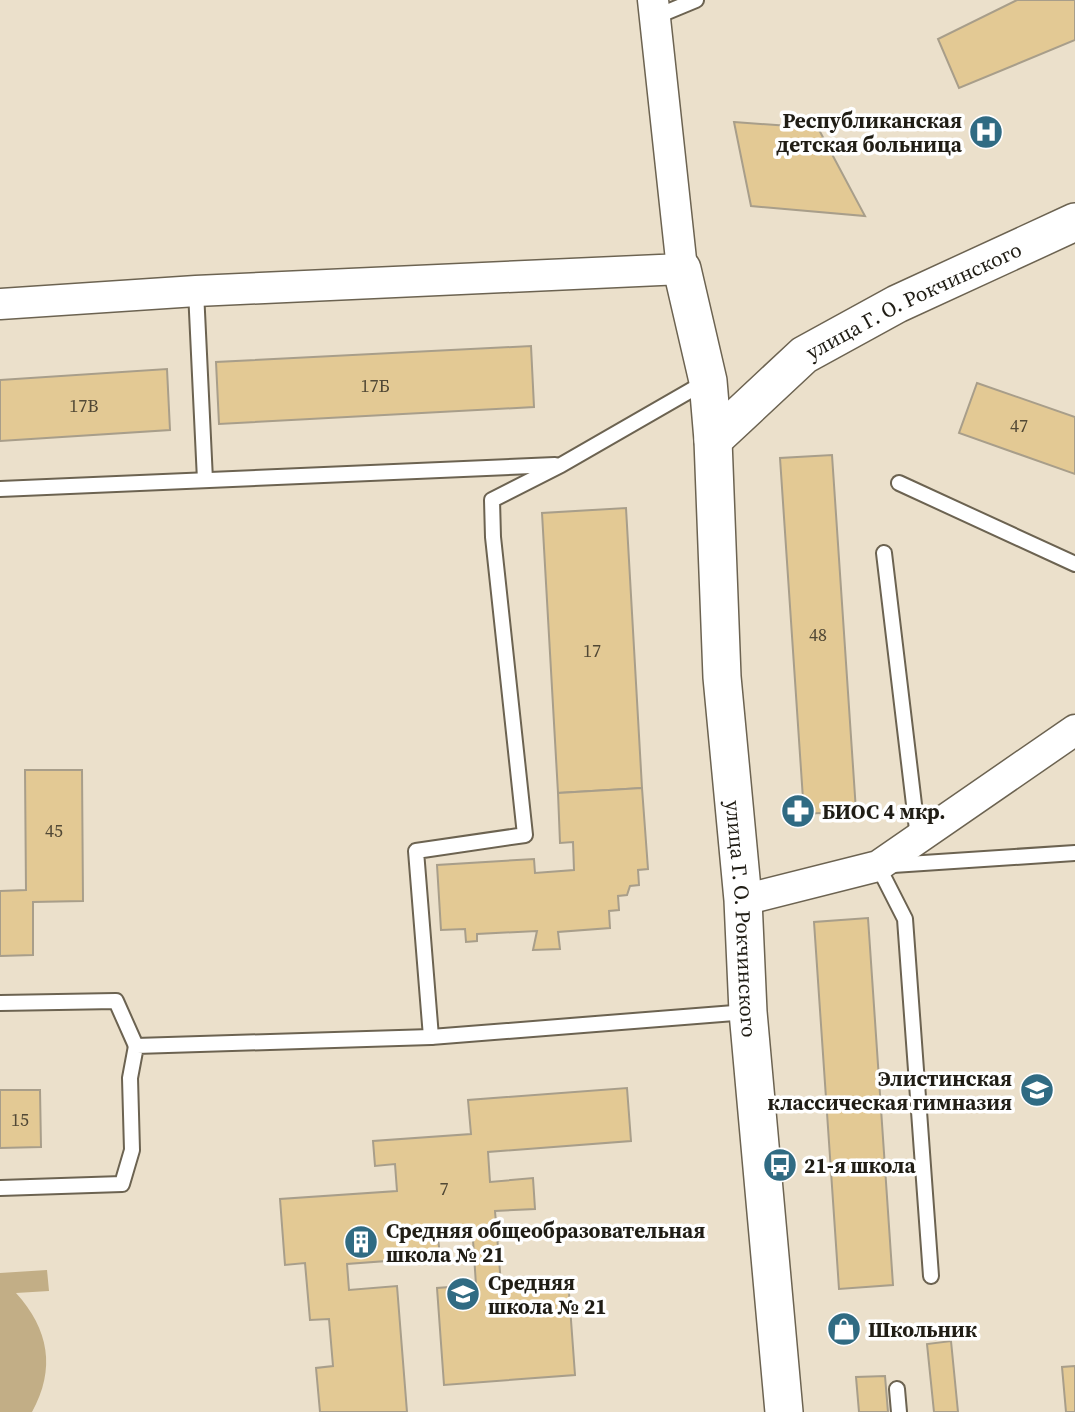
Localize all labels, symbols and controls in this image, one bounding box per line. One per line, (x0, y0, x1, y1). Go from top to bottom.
place label: Республиканская детская больница (776, 106, 963, 159)
hospital icon: Республиканская детская больница (967, 113, 1005, 151)
street label: улица Г. О. Рокчинского (800, 234, 1026, 366)
house number: 17Б (360, 373, 390, 398)
house number: 17В (69, 393, 99, 418)
house number: 47 (1010, 413, 1028, 438)
house number: 48 (809, 622, 827, 647)
house number: 17 (583, 638, 601, 663)
pharmacy icon: БИОС 4 мкр. (779, 792, 817, 830)
place label: БИОС 4 мкр. (822, 797, 946, 826)
street label: улица Г. О. Рокчинского (719, 799, 765, 1039)
house number: 45 (45, 818, 63, 843)
place label: Элистинская классическая гимназия (768, 1064, 1012, 1117)
school or university icon: Элистинская классическая гимназия (1018, 1071, 1056, 1109)
house number: 15 (11, 1107, 29, 1132)
bus stop icon: 21-я школа (761, 1146, 799, 1184)
place label: 21-я школа (804, 1151, 917, 1180)
house number: 7 (440, 1176, 449, 1201)
place label: Средняя общеобразовательная школа № 21 (386, 1216, 705, 1269)
building icon: Средняя общеобразовательная школа № 21 (342, 1223, 380, 1261)
place label: Средняя школа № 21 (488, 1268, 607, 1321)
school or university icon: Средняя школа № 21 (444, 1275, 482, 1313)
shop icon: Школьник (825, 1310, 863, 1348)
place label: Школьник (868, 1315, 978, 1344)

